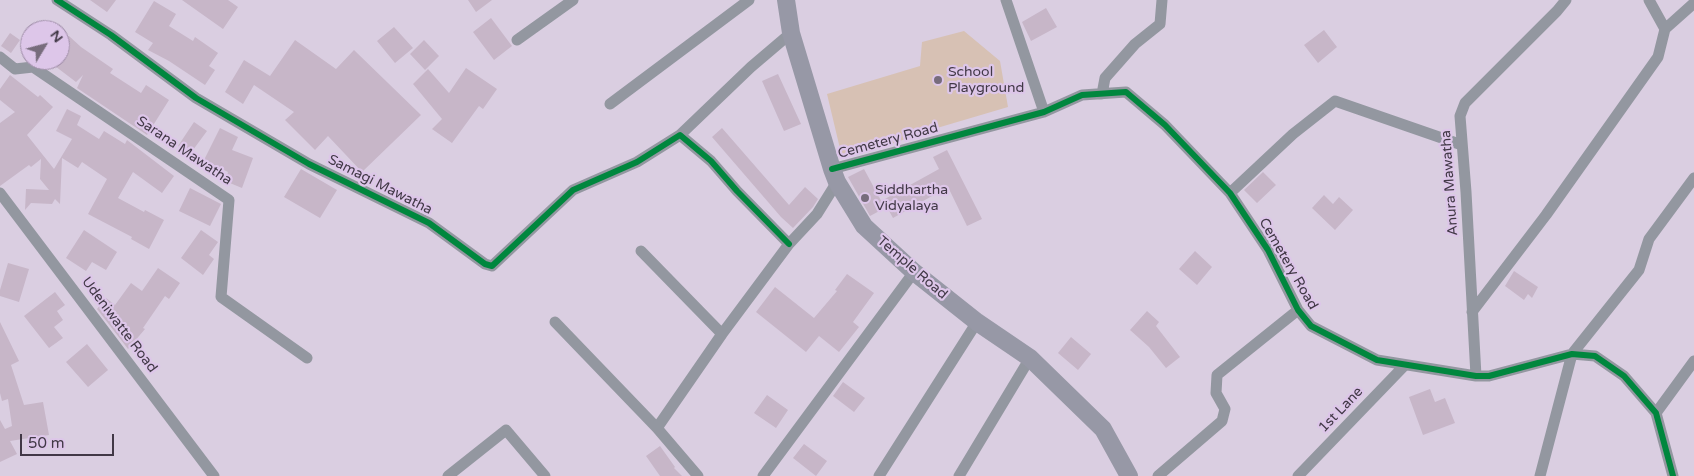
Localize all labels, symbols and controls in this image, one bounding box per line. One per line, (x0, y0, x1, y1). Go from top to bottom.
north arrow (20, 20, 70, 70)
text: N (46, 27, 67, 46)
place label: School Playground (948, 64, 1024, 96)
marker: School Playground (932, 74, 944, 86)
street label: Sarana Mawatha (133, 113, 235, 189)
street label: Cemetery Road (836, 120, 940, 162)
street label: Anura Mawatha (1438, 130, 1462, 236)
street label: Samagi Mawatha (325, 151, 435, 219)
place label: Siddhartha Vidyalaya (875, 182, 948, 214)
marker: Siddhartha Vidyalaya (859, 192, 871, 204)
street label: Cemetery Road (1255, 215, 1321, 313)
street label: Temple Road (873, 233, 951, 303)
street label: Udeniwatte Road (78, 274, 160, 376)
street label: 1st Lane (1315, 384, 1367, 436)
scale bar (22, 424, 116, 456)
text: 50 m (28, 434, 65, 452)

